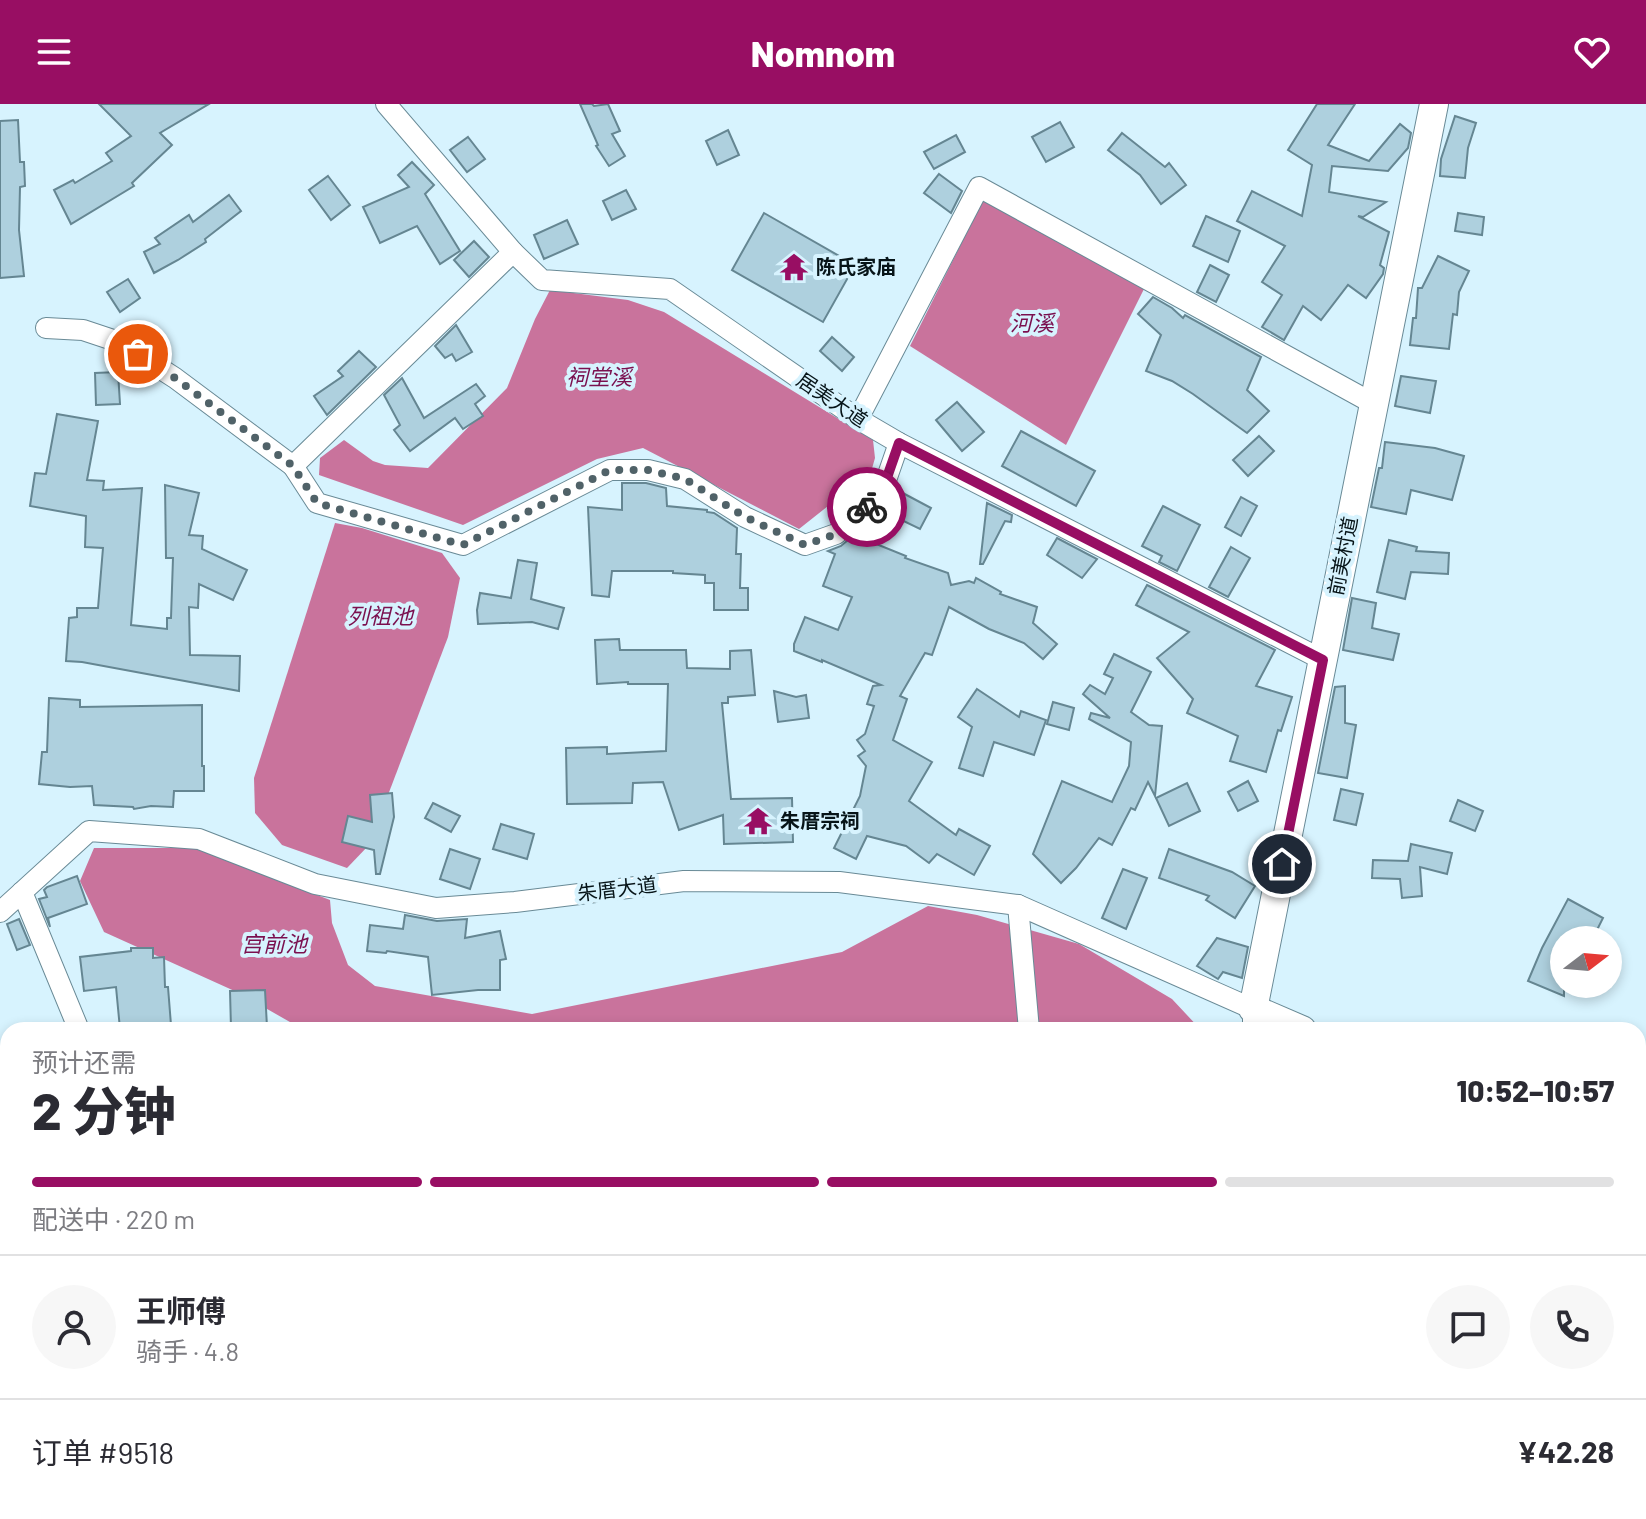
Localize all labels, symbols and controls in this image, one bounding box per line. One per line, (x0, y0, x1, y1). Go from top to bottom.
icon: menu (32, 30, 76, 74)
icon: heart (1570, 30, 1614, 74)
text: Nomnom (751, 31, 895, 74)
temple icon: 陈氏家庙 (779, 252, 809, 282)
place label: 陈氏家庙 (816, 254, 896, 278)
water label: 河溪 (1010, 309, 1056, 335)
pin (104, 320, 172, 388)
icon: bag (116, 332, 160, 376)
water label: 祠堂溪 (566, 363, 634, 389)
street label: 居美大道 (793, 367, 872, 431)
courier (827, 467, 907, 547)
icon: bike (845, 485, 889, 529)
street label: 前美村道 (1323, 514, 1361, 597)
water label: 列祖池 (347, 602, 415, 628)
temple icon: 朱厝宗祠 (743, 806, 773, 836)
place label: 朱厝宗祠 (780, 808, 860, 832)
pin (1248, 830, 1316, 898)
icon: home (1260, 842, 1304, 886)
street label: 朱厝大道 (576, 871, 658, 905)
north arrow (1550, 926, 1622, 998)
map controls (1550, 926, 1622, 998)
water label: 宫前池 (241, 930, 309, 956)
text: 预计还需 (32, 1046, 136, 1077)
text: 10:52–10:57 (1457, 1072, 1614, 1108)
text: 2 分钟 (32, 1078, 176, 1140)
text: 配送中 · 220 m (32, 1203, 195, 1234)
button: person (32, 1285, 116, 1369)
button: chat (1426, 1285, 1510, 1369)
button: phone (1530, 1285, 1614, 1369)
text: 王师傅 (136, 1292, 226, 1328)
text: 骑手 · 4.8 (136, 1335, 239, 1366)
text: ¥42.28 (1517, 1433, 1614, 1469)
text: 订单 #9518 (32, 1434, 174, 1470)

